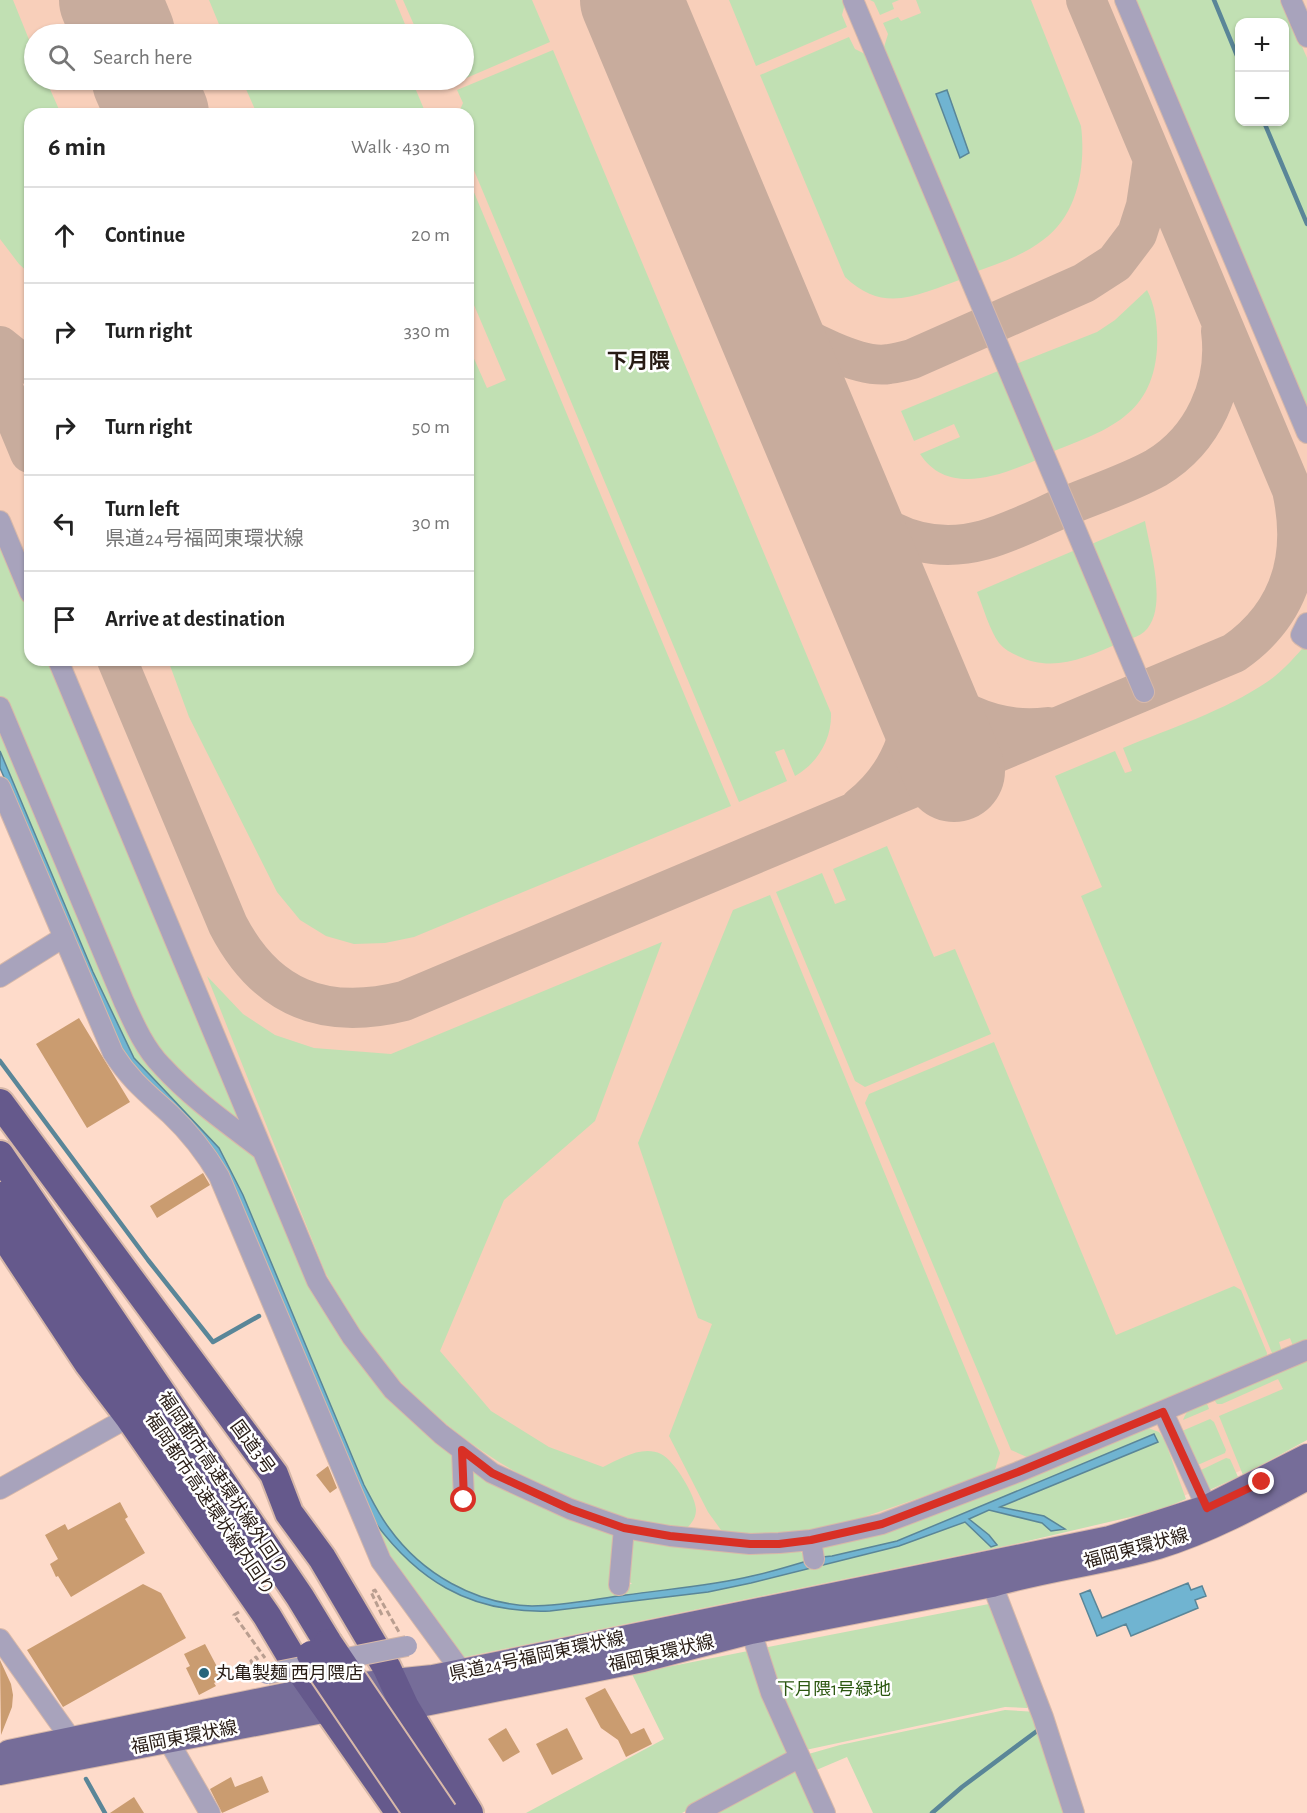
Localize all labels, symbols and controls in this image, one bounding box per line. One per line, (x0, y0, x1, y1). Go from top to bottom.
map controls (1235, 18, 1289, 126)
button: + (1235, 18, 1289, 72)
search box (24, 24, 474, 90)
icon: search (45, 41, 78, 74)
text: Search here (93, 46, 192, 68)
button: − (1235, 72, 1289, 126)
text: 6 min (48, 134, 106, 160)
text: Walk · 430 m (351, 137, 450, 157)
icon: ahead (48, 219, 81, 252)
text: Continue (105, 224, 185, 246)
text: 20 m (411, 225, 450, 245)
icon: right (48, 315, 81, 348)
text: Turn right (105, 320, 192, 342)
text: 330 m (404, 321, 450, 341)
district label: 下月隈 (607, 350, 670, 372)
icon: right (48, 411, 81, 444)
text: Turn right (105, 416, 192, 438)
text: 50 m (412, 417, 450, 437)
text: Turn left (105, 498, 179, 520)
icon: left (48, 507, 81, 540)
text: 30 m (412, 513, 450, 533)
text: 県道24号福岡東環状線 (105, 529, 304, 549)
icon: arrive (48, 603, 81, 636)
text: Arrive at destination (105, 608, 285, 630)
street label: 福岡都市高速環状線外回り (154, 1388, 292, 1578)
street label: 福岡都市高速環状線内回り (141, 1409, 279, 1599)
street label: 国道3号 (227, 1416, 279, 1478)
route end (1248, 1468, 1274, 1494)
route start (450, 1486, 476, 1512)
street label: 福岡東環状線 (1081, 1524, 1191, 1572)
street label: 県道24号福岡東環状線 (447, 1628, 627, 1684)
street label: 福岡東環状線 (606, 1631, 716, 1675)
place label: 丸亀製麺 西月隈店 (216, 1663, 363, 1683)
marker: 丸亀製麺 西月隈店 (197, 1666, 211, 1680)
park label: 下月隈1号緑地 (777, 1680, 891, 1699)
street label: 福岡東環状線 (129, 1717, 239, 1757)

